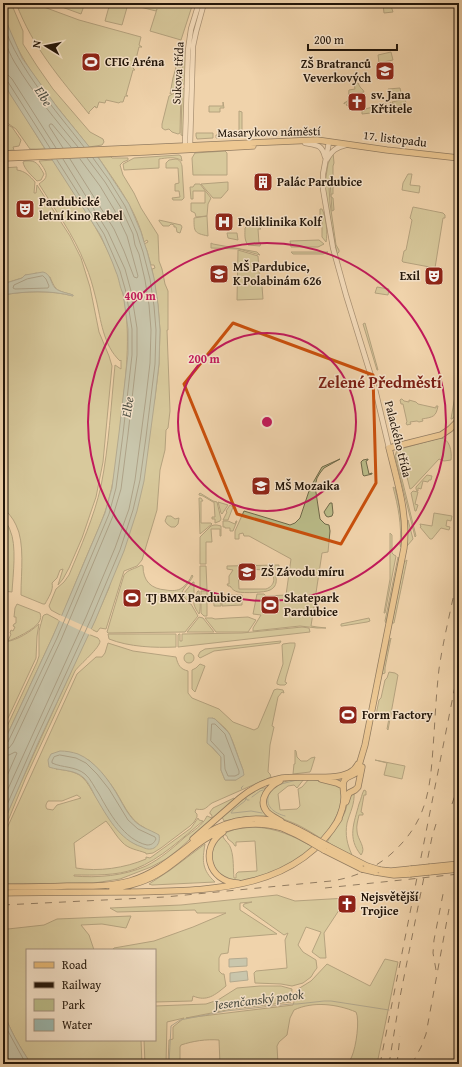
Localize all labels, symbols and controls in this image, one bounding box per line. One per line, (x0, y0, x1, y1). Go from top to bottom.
north arrow (26, 26, 66, 66)
scale bar (308, 26, 397, 52)
text: 200 m (314, 31, 344, 48)
text: N (28, 39, 45, 49)
street label: Sukova třída (167, 41, 188, 105)
sports icon: CFIG Aréna (80, 51, 102, 73)
place label: CFIG Aréna (105, 53, 165, 70)
place label: ZŠ Bratranců Veverkových (301, 55, 371, 86)
school or university icon: ZŠ Bratranců Veverkových (374, 60, 396, 82)
water label: Elbe (29, 82, 57, 110)
place label: sv. Jana Křtitele (371, 86, 413, 117)
church icon: sv. Jana Křtitele (346, 91, 368, 113)
street label: Masarykovo náměstí (217, 122, 321, 141)
street label: 17. listopadu (362, 126, 428, 151)
building icon: Palác Pardubice (252, 171, 274, 193)
place label: Palác Pardubice (277, 173, 362, 190)
place label: Pardubické letní kino Rebel (39, 193, 123, 224)
theatre icon: Pardubické letní kino Rebel (14, 198, 36, 220)
hospital icon: Poliklinika Kolf (213, 211, 235, 233)
place label: Poliklinika Kolf (238, 213, 323, 230)
place label: MŠ Pardubice, K Polabinám 626 (233, 258, 322, 289)
school or university icon: MŠ Pardubice, K Polabinám 626 (208, 263, 230, 285)
theatre icon: Exil (423, 265, 445, 287)
place label: Exil (400, 267, 420, 284)
text: 400 m (124, 287, 157, 304)
text: 200 m (188, 350, 221, 367)
district label: Zelené Předměstí (318, 370, 443, 394)
water label: Elbe (116, 395, 139, 420)
street label: Palackého třída (381, 399, 416, 479)
centre of rings (260, 415, 274, 429)
school or university icon: MŠ Mozaika (250, 475, 272, 497)
place label: MŠ Mozaika (275, 477, 340, 494)
school or university icon: ZŠ Závodu míru (236, 561, 258, 583)
place label: ZŠ Závodu míru (261, 563, 345, 580)
sports icon: TJ BMX Pardubice (121, 587, 143, 609)
place label: TJ BMX Pardubice (146, 589, 242, 606)
place label: Skatepark Pardubice (284, 589, 339, 620)
sports icon: Skatepark Pardubice (259, 594, 281, 616)
sports icon: Form Factory (337, 704, 359, 726)
place label: Form Factory (362, 706, 433, 723)
place label: Nejsvětější Trojice (361, 888, 419, 919)
church icon: Nejsvětější Trojice (336, 893, 358, 915)
legend (26, 949, 156, 1041)
text: Road (62, 956, 88, 973)
text: Railway (62, 976, 101, 993)
water label: Jesenčanský potok (211, 985, 305, 1015)
text: Park (62, 996, 86, 1013)
text: Water (62, 1016, 92, 1033)

